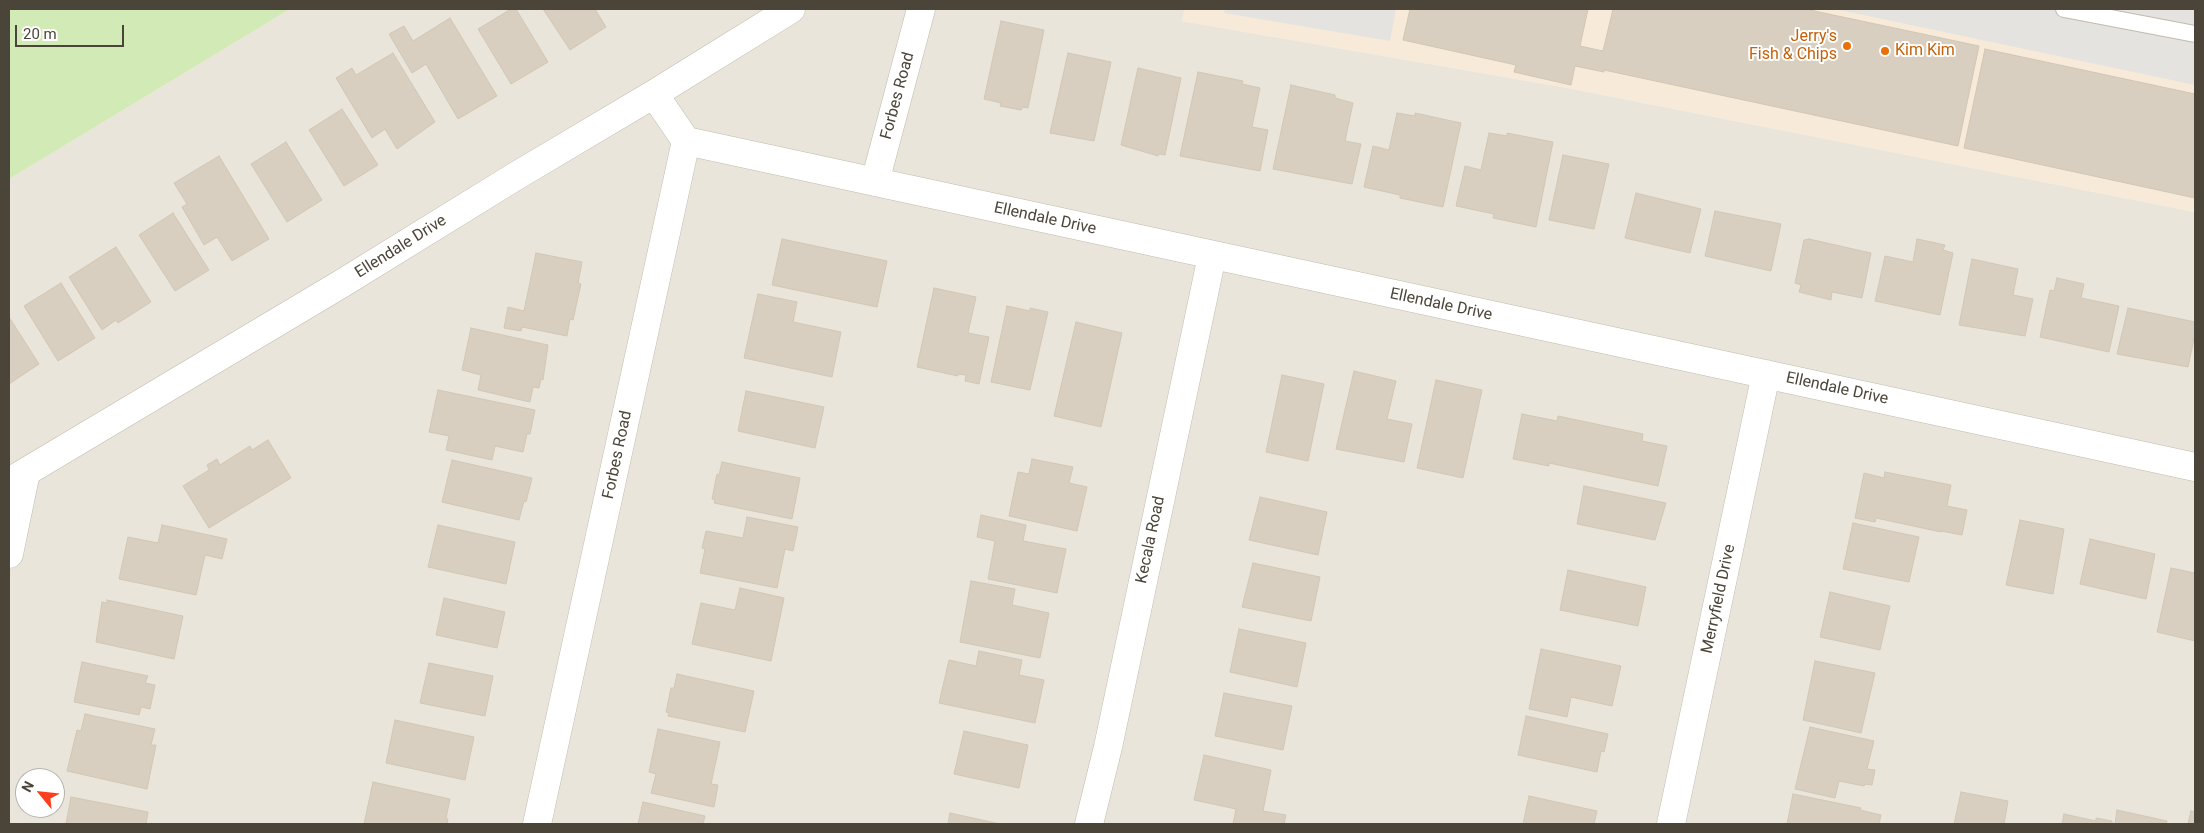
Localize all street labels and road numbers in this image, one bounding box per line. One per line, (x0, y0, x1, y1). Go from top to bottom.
street label: Forbes Road (877, 50, 919, 142)
street label: Ellendale Drive (992, 199, 1098, 239)
street label: Ellendale Drive (352, 211, 450, 283)
street label: Ellendale Drive (1388, 285, 1494, 325)
street label: Ellendale Drive (1784, 369, 1890, 409)
street label: Forbes Road (599, 409, 637, 501)
street label: Kecala Road (1132, 495, 1170, 585)
street label: Merryfield Drive (1698, 543, 1740, 655)

